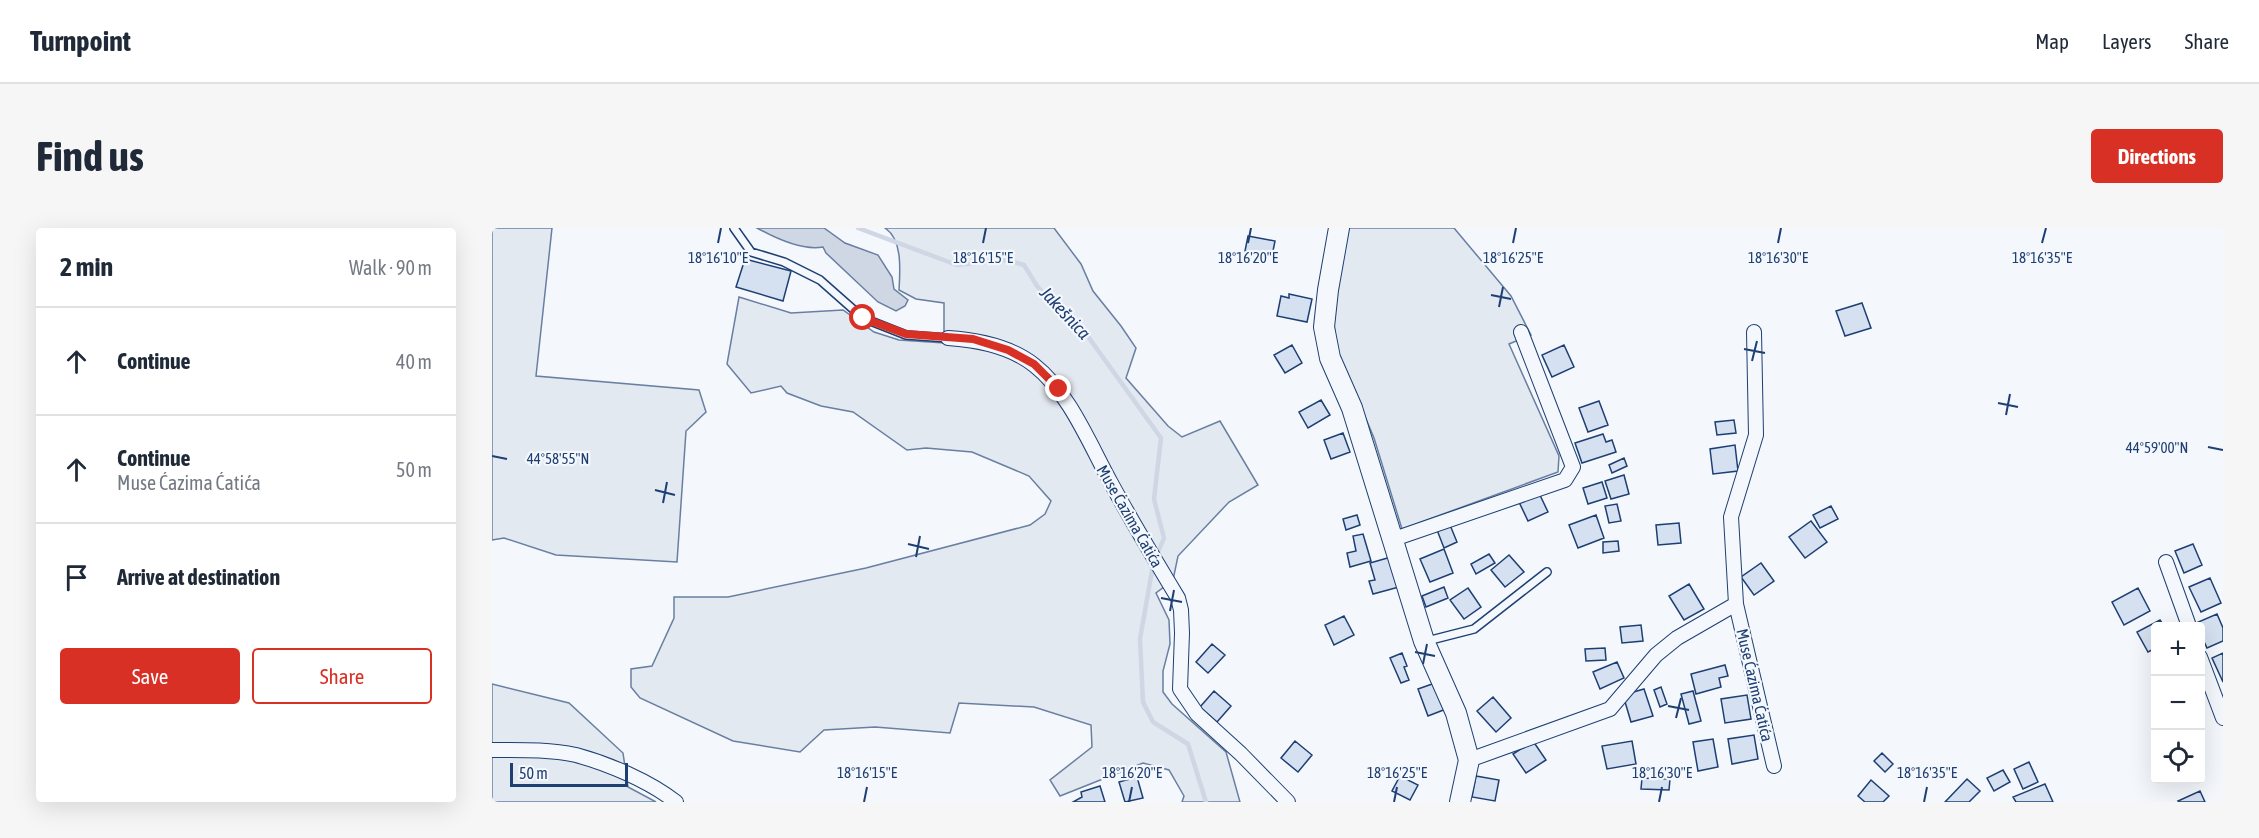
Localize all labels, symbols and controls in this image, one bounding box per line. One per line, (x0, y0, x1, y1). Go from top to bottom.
text: Turnpoint (30, 25, 131, 57)
text: Map (2035, 29, 2069, 53)
text: Layers (2102, 29, 2152, 53)
text: Share (2185, 29, 2229, 53)
button: Directions (2091, 129, 2223, 183)
text: Find us (36, 132, 144, 180)
text: 18°16'10"E (688, 249, 749, 266)
text: 18°16'15"E (953, 249, 1014, 266)
text: 18°16'20"E (1218, 249, 1279, 266)
text: 18°16'25"E (1483, 249, 1544, 266)
text: 18°16'30"E (1748, 249, 1809, 266)
text: 18°16'35"E (2012, 249, 2073, 266)
text: 2 min (60, 252, 113, 282)
text: Walk · 90 m (349, 256, 432, 279)
water label: Jakešnica (1035, 281, 1095, 344)
route start (849, 304, 875, 330)
icon: ahead (60, 345, 93, 378)
text: Continue (117, 348, 191, 374)
text: 40 m (396, 350, 432, 373)
route end (1045, 375, 1071, 401)
text: 44°59'00"N (2126, 439, 2188, 456)
text: Continue (117, 445, 191, 471)
text: 44°58'55"N (527, 450, 589, 467)
icon: ahead (60, 453, 93, 486)
text: 50 m (396, 458, 432, 481)
street label: Muse Ćazima Ćatića (1093, 462, 1167, 570)
text: Muse Ćazima Ćatića (117, 471, 261, 494)
icon: arrive (60, 561, 93, 594)
text: Arrive at destination (117, 564, 280, 590)
map controls (2151, 622, 2205, 784)
button: + (2151, 622, 2205, 676)
street label: Muse Ćazima Ćatića (1733, 627, 1777, 743)
button: Save (60, 648, 240, 704)
button: Share (252, 648, 432, 704)
button: − (2151, 676, 2205, 730)
button: locate (2151, 730, 2205, 784)
scale bar (510, 760, 628, 788)
text: 50 m (519, 764, 548, 782)
text: 18°16'15"E (837, 764, 898, 781)
text: 18°16'20"E (1102, 764, 1163, 781)
text: 18°16'25"E (1367, 764, 1428, 781)
text: 18°16'30"E (1632, 764, 1693, 781)
text: 18°16'35"E (1897, 764, 1958, 781)

